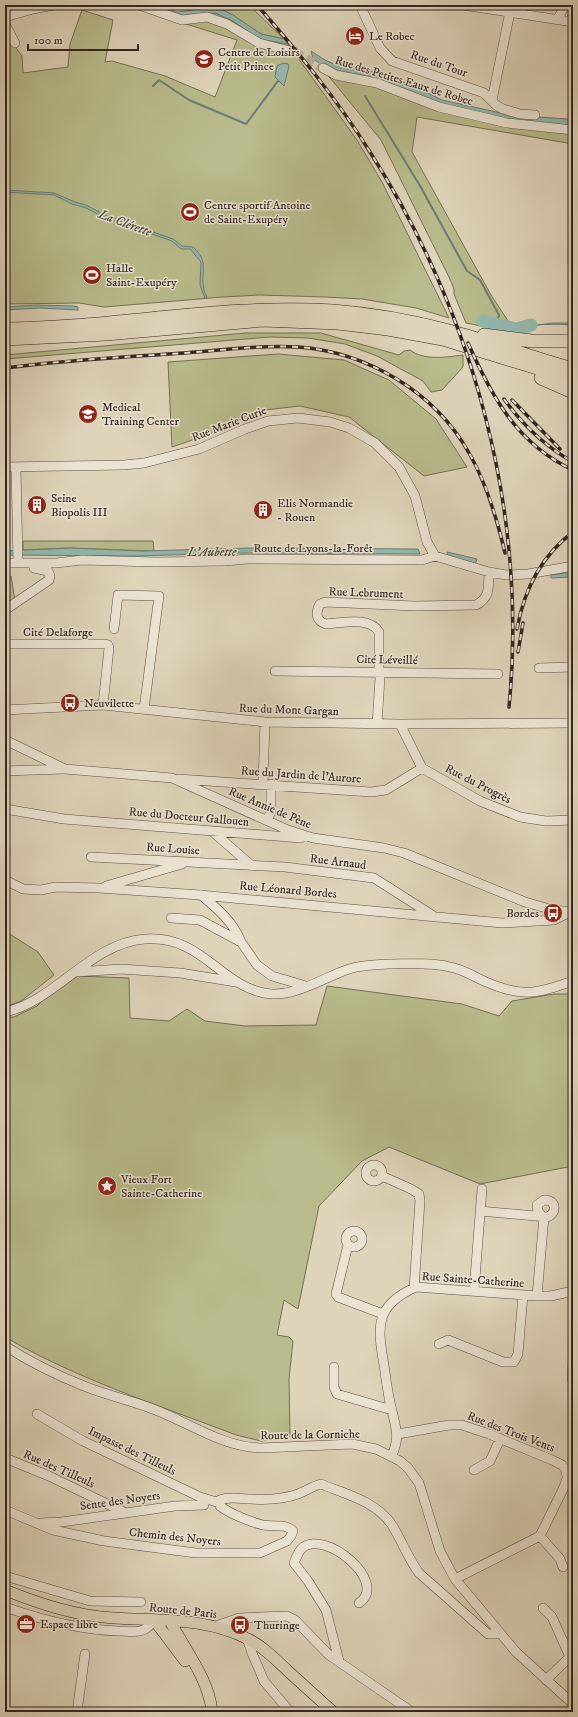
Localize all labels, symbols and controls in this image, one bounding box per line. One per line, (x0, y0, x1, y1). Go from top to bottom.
hotel icon: Le Robec (344, 25, 366, 47)
scale bar (28, 26, 138, 52)
place label: Le Robec (369, 29, 415, 44)
text: 100 m (34, 33, 63, 48)
place label: Centre de Loisirs Petit Prince (218, 45, 300, 74)
street label: Rue du Tour (408, 47, 470, 81)
school or university icon: Centre de Loisirs Petit Prince (193, 48, 215, 70)
street label: Rue des Petites Eaux de Robec (333, 53, 475, 109)
place label: Centre sportif Antoine de Saint-Exupéry (204, 198, 310, 227)
sports icon: Centre sportif Antoine de Saint-Exupéry (179, 201, 201, 223)
water label: La Clérette (95, 206, 154, 240)
place label: Halle Saint-Exupéry (106, 261, 177, 290)
sports icon: Halle Saint-Exupéry (81, 264, 103, 286)
place label: Medical Training Center (102, 400, 180, 429)
school or university icon: Medical Training Center (77, 403, 99, 425)
street label: Rue Marie Curie (190, 403, 268, 445)
place label: Seine Biopolis III (51, 491, 107, 520)
building icon: Seine Biopolis III (26, 494, 48, 516)
place label: Elis Normandie - Rouen (277, 496, 353, 525)
building icon: Elis Normandie - Rouen (252, 499, 274, 521)
street label: Route de Lyons-la-Forêt (253, 541, 373, 556)
water label: L'Aubette (187, 544, 237, 560)
street label: Rue Lebrument (328, 584, 404, 602)
street label: Cité Delaforge (23, 625, 93, 640)
street label: Cité Léveillé (356, 652, 418, 668)
bus stop icon: Neuvilette (59, 692, 81, 714)
place label: Neuvilette (84, 696, 134, 711)
street label: Rue du Mont Gargan (239, 701, 340, 719)
street label: Rue du Progrès (442, 761, 514, 807)
street label: Rue du Jardin de l'Aurore (240, 763, 362, 787)
street label: Rue Annie de Pène (226, 784, 314, 832)
street label: Rue du Docteur Gallouen (128, 804, 251, 830)
street label: Rue Louise (146, 840, 200, 858)
street label: Rue Arnaud (309, 851, 367, 873)
street label: Rue Léonard Bordes (239, 878, 337, 902)
bus stop icon: Bordes (542, 902, 564, 924)
place label: Bordes (506, 906, 539, 921)
place label: Vieux Fort Sainte-Catherine (120, 1172, 202, 1201)
place icon: Vieux Fort Sainte-Catherine (96, 1175, 118, 1197)
street label: Rue Sainte-Catherine (421, 1269, 525, 1291)
street label: Rue des Trois Vents (465, 1408, 557, 1456)
street label: Impasse des Tilleuls (86, 1423, 178, 1479)
street label: Route de la Corniche (260, 1427, 360, 1443)
street label: Rue des Tilleuls (21, 1447, 97, 1491)
street label: Sente des Noyers (79, 1488, 161, 1514)
street label: Chemin des Noyers (128, 1525, 222, 1549)
street label: Route de Paris (148, 1600, 218, 1622)
office icon: Espace libre (15, 1613, 37, 1635)
bus stop icon: Thuringe (229, 1614, 251, 1636)
place label: Espace libre (40, 1617, 98, 1632)
place label: Thuringe (254, 1618, 300, 1633)

